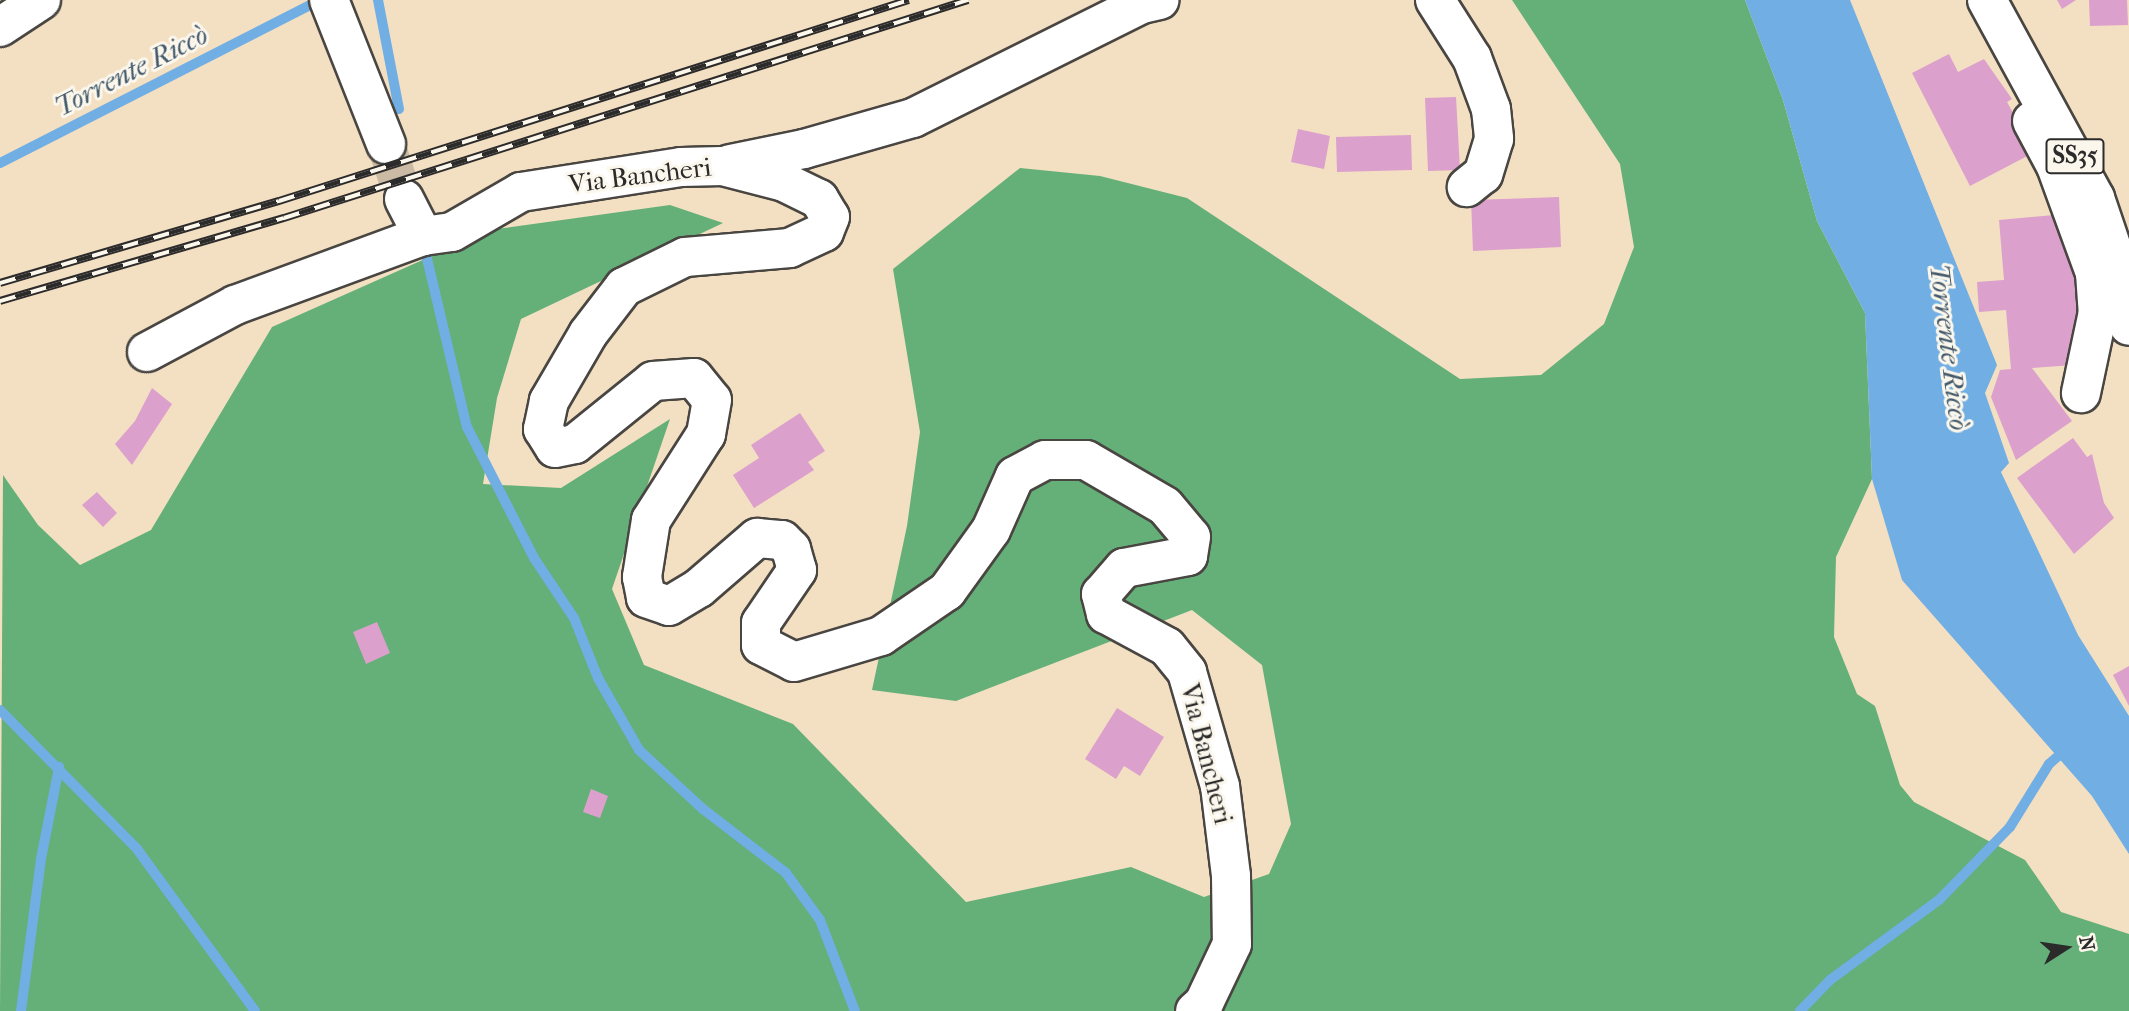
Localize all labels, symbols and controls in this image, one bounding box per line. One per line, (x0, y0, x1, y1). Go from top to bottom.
water label: Torrente Riccò (49, 18, 213, 124)
road number: SS35 (2045, 136, 2105, 176)
street label: Via Bancheri (567, 152, 713, 200)
water label: Torrente Riccò (1922, 262, 1976, 432)
street label: Via Bancheri (1174, 681, 1238, 827)
north arrow (2031, 913, 2101, 983)
text: N (2074, 934, 2099, 953)

